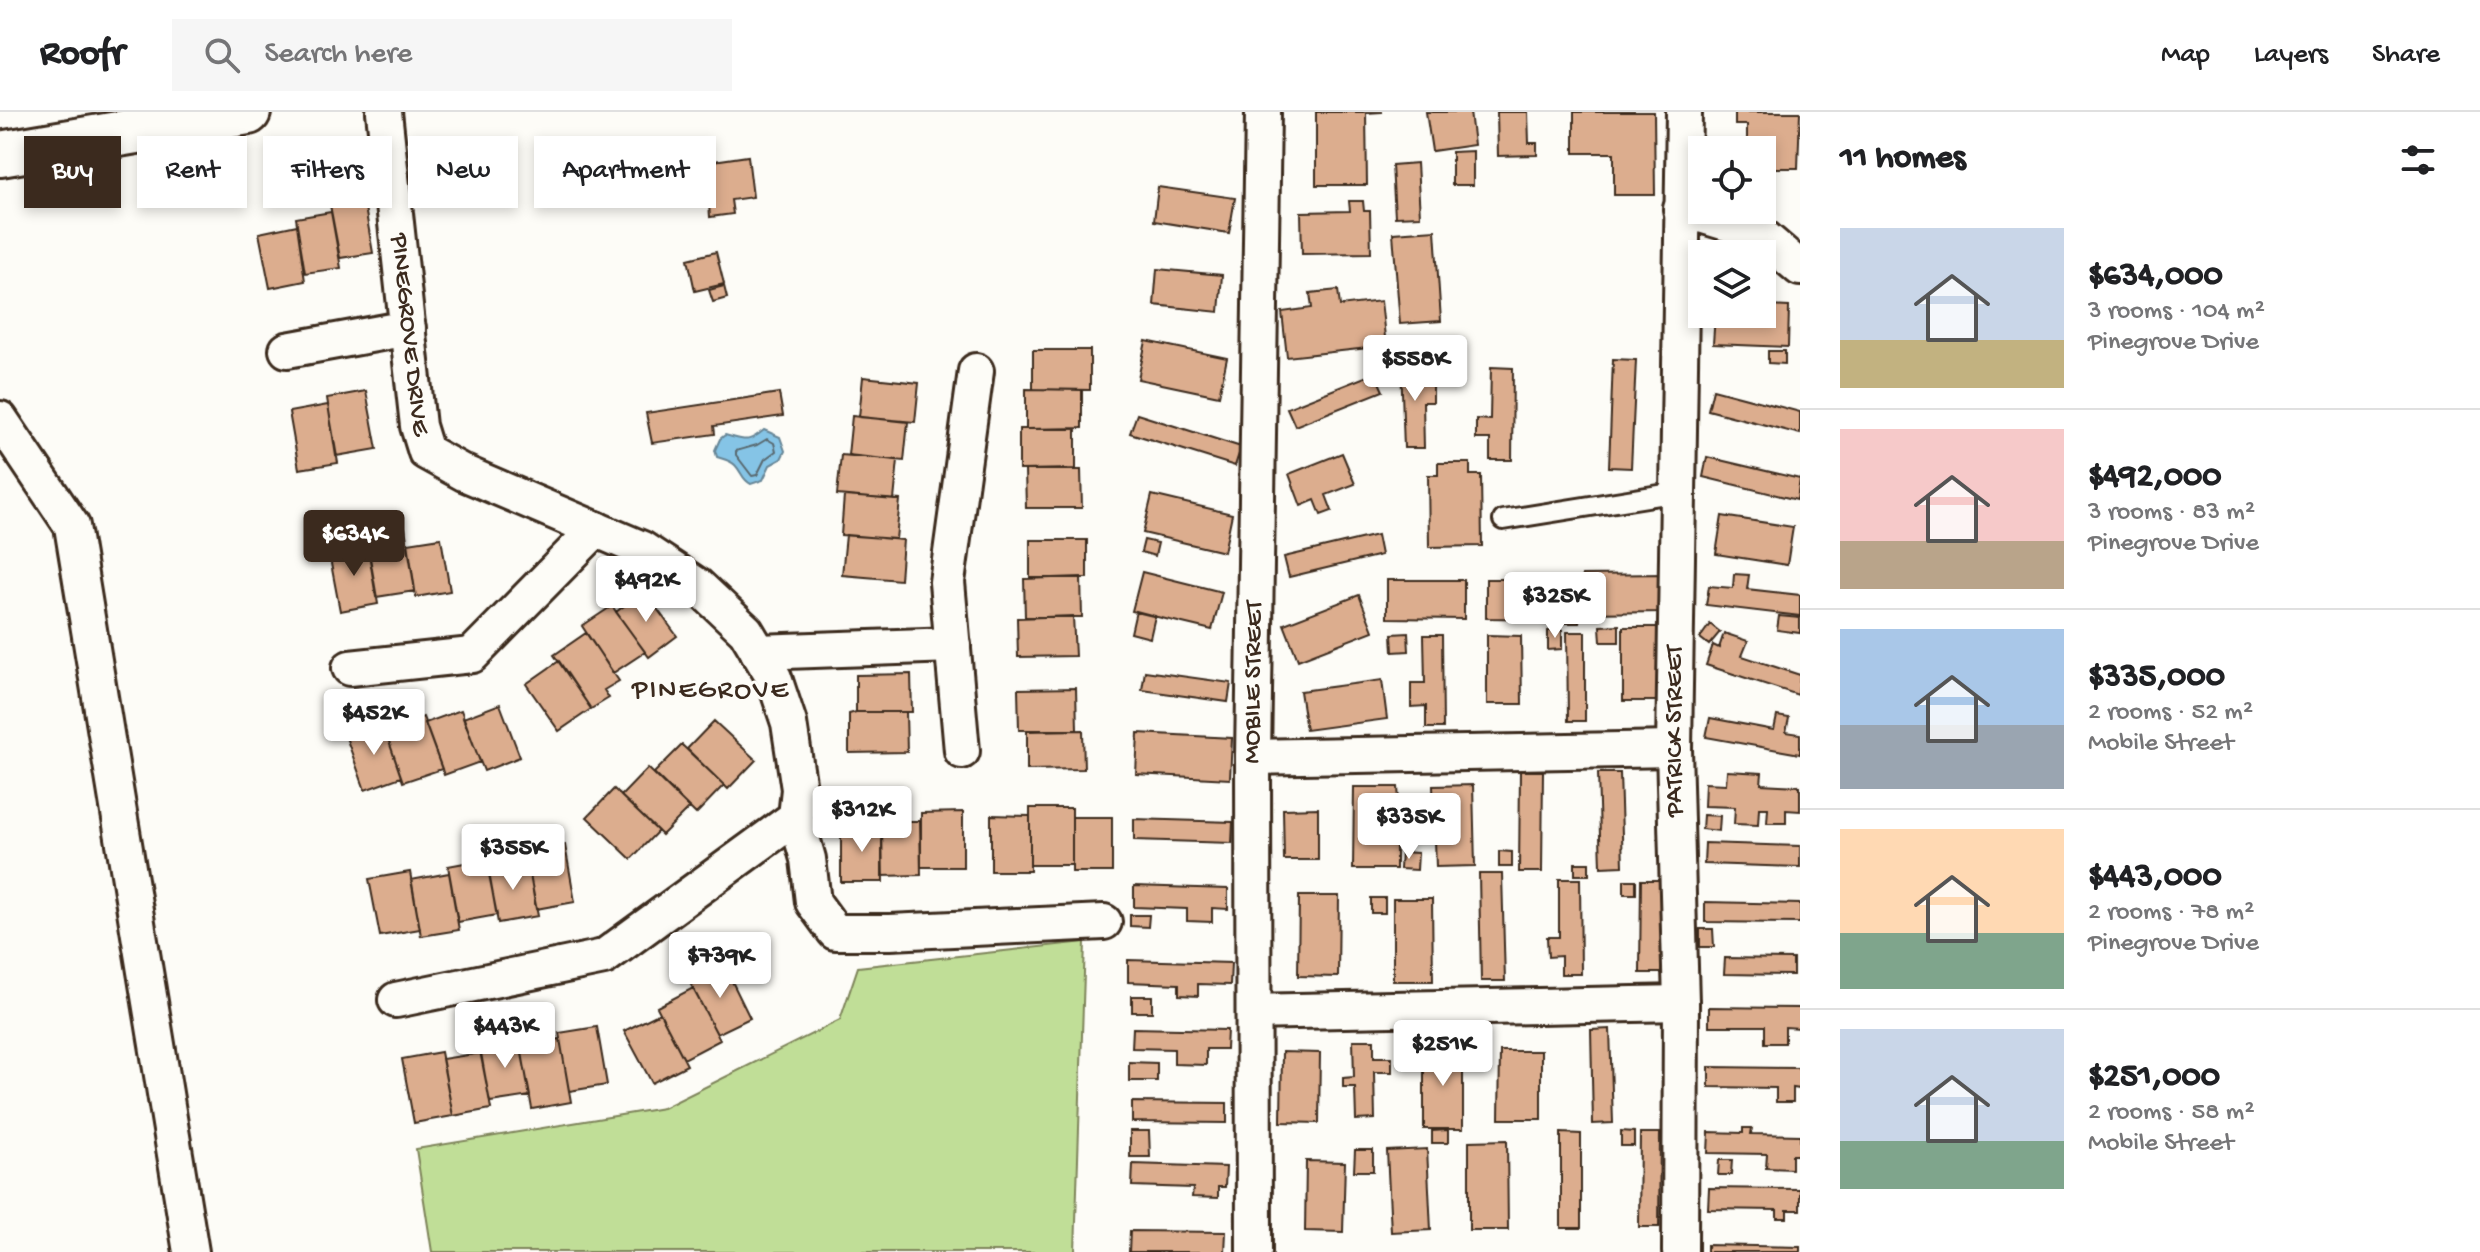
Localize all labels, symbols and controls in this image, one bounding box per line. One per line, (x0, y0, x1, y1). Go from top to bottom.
search box (172, 19, 732, 91)
text: Roofr (40, 33, 124, 77)
icon: search (200, 33, 244, 77)
text: Search here (264, 38, 412, 73)
text: Map (2161, 39, 2210, 72)
text: Layers (2254, 39, 2328, 72)
text: Share (2372, 39, 2440, 72)
chip: Buy (24, 136, 121, 208)
chip: Rent (137, 136, 247, 208)
chip: Filters (263, 136, 392, 208)
chip: New (408, 136, 518, 208)
chip: Apartment (534, 136, 716, 208)
map controls (1688, 136, 1776, 328)
button: locate (1688, 136, 1776, 224)
icon: filters (2396, 138, 2440, 182)
text: 11 homes (1840, 140, 1966, 180)
street label: PINEGROVE DRIVE (382, 231, 436, 441)
button: layers (1688, 240, 1776, 328)
text: $634,000 (2088, 257, 2223, 297)
icon: home (1904, 260, 2000, 356)
text: 3 rooms · 104 m² (2088, 297, 2265, 328)
text: Pinegrove Drive (2088, 328, 2259, 359)
pin: $558K (1359, 335, 1471, 403)
text: $558K (1381, 345, 1449, 376)
text: $492,000 (2088, 458, 2222, 498)
icon: home (1904, 461, 2000, 557)
text: 3 rooms · 83 m² (2088, 498, 2255, 529)
pin: $634K (298, 510, 410, 578)
text: $634K (322, 520, 386, 551)
text: Pinegrove Drive (2088, 529, 2259, 560)
pin: $492K (590, 556, 702, 624)
text: $492K (614, 566, 678, 597)
pin: $325K (1499, 572, 1611, 640)
text: $325K (1522, 582, 1588, 613)
street label: MOBILE STREET (1237, 599, 1271, 764)
street label: PATRICK STREET (1661, 644, 1692, 818)
text: $335,000 (2088, 658, 2225, 698)
icon: home (1904, 661, 2000, 757)
district label: PINEGROVE (631, 675, 790, 708)
pin: $452K (318, 689, 430, 757)
text: 2 rooms · 52 m² (2088, 698, 2253, 729)
text: $452K (342, 699, 406, 730)
text: Mobile Street (2088, 729, 2234, 760)
pin: $312K (806, 786, 918, 854)
pin: $335K (1353, 793, 1465, 861)
text: $312K (831, 796, 893, 827)
text: $335K (1376, 803, 1442, 834)
pin: $355K (457, 824, 569, 892)
text: $355K (480, 834, 546, 865)
text: $443,000 (2088, 858, 2222, 898)
icon: home (1904, 861, 2000, 957)
text: 2 rooms · 78 m² (2088, 898, 2254, 929)
text: Pinegrove Drive (2088, 929, 2259, 960)
pin: $739K (664, 932, 776, 1000)
text: $739K (687, 942, 753, 973)
pin: $443K (449, 1002, 561, 1070)
text: $443K (473, 1012, 537, 1043)
pin: $251K (1387, 1020, 1499, 1088)
text: $251K (1412, 1030, 1474, 1061)
text: $251,000 (2088, 1058, 2220, 1098)
icon: home (1904, 1061, 2000, 1157)
text: 2 rooms · 58 m² (2088, 1098, 2254, 1129)
text: Mobile Street (2088, 1129, 2234, 1160)

